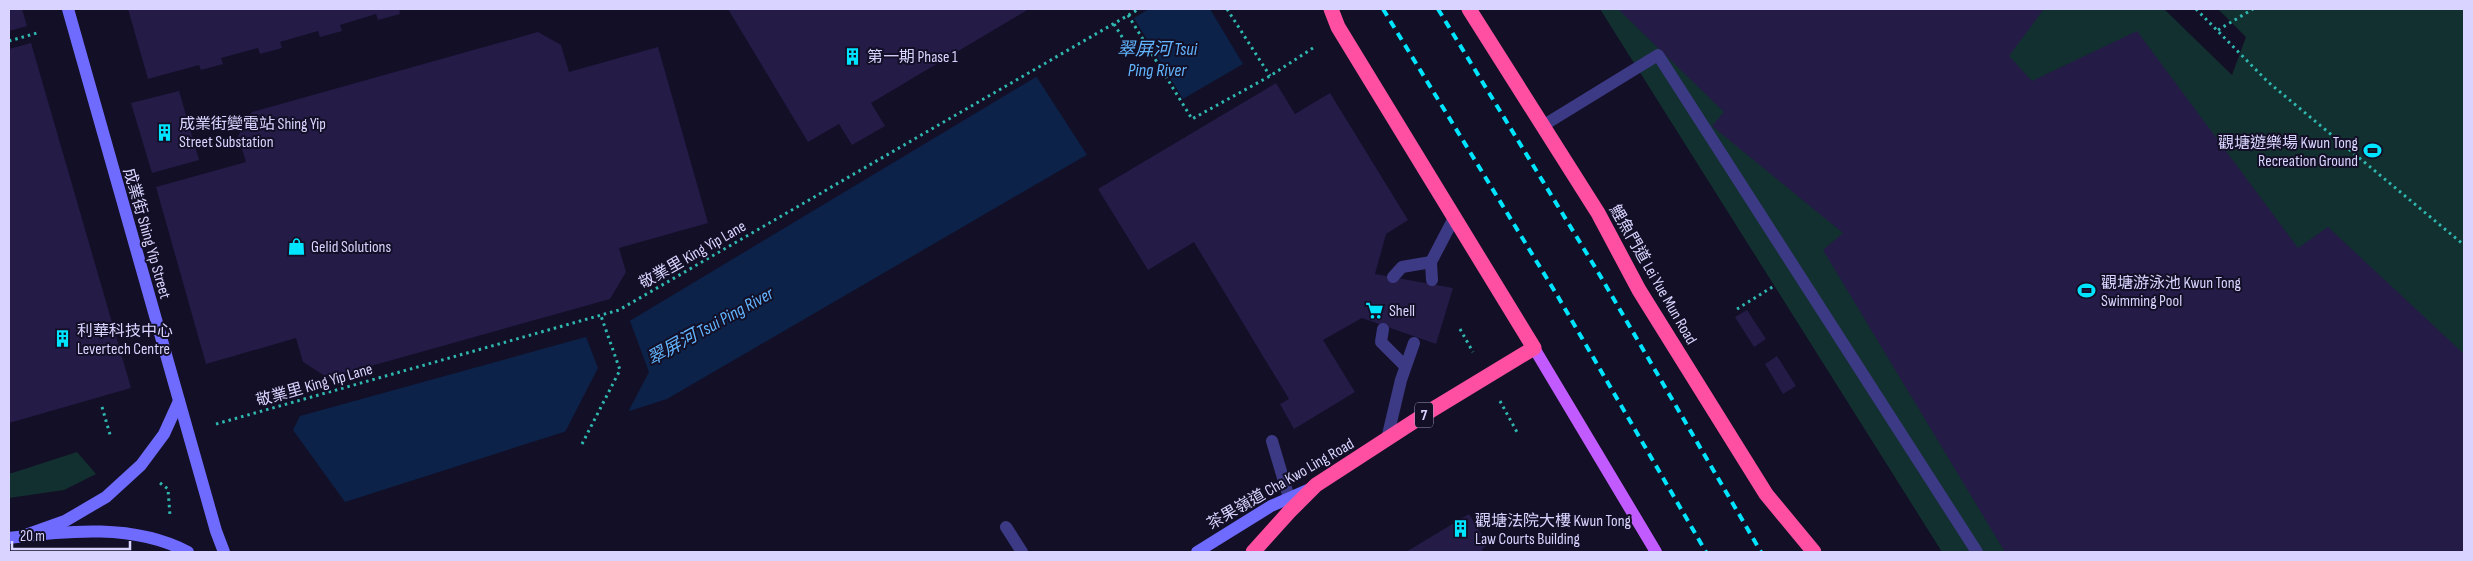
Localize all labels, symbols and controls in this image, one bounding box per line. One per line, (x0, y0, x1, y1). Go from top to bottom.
water label: 翠屏河 Tsui Ping River (1117, 39, 1198, 81)
building icon: 第一期 Phase 1 (843, 46, 863, 66)
place label: 第一期 Phase 1 (867, 48, 958, 67)
place label: 成業街變電站 Shing Yip Street Substation (179, 115, 326, 152)
building icon: 成業街變電站 Shing Yip Street Substation (155, 122, 175, 142)
place label: 觀塘遊樂場 Kwun Tong Recreation Ground (2218, 134, 2358, 171)
sports icon: 觀塘遊樂場 Kwun Tong Recreation Ground (2362, 141, 2382, 161)
street label: 成業街 Shing Yip Street (119, 166, 174, 301)
street label: 鯉魚門道 Lei Yue Mun Road (1605, 201, 1701, 348)
street label: 敬業里 King Yip Lane (636, 217, 750, 294)
shop icon: Gelid Solutions (287, 236, 307, 256)
place label: Gelid Solutions (311, 238, 391, 257)
place label: 觀塘游泳池 Kwun Tong Swimming Pool (2101, 274, 2241, 311)
sports icon: 觀塘游泳池 Kwun Tong Swimming Pool (2077, 281, 2097, 301)
water label: 翠屏河 Tsui Ping River (643, 283, 778, 370)
supermarket icon: Shell (1365, 300, 1385, 320)
place label: Shell (1389, 302, 1415, 321)
place label: 利華科技中心 Levertech Centre (77, 322, 173, 359)
building icon: 利華科技中心 Levertech Centre (53, 329, 73, 349)
street label: 敬業里 King Yip Lane (254, 360, 375, 411)
road number: 7 (1415, 402, 1433, 428)
street label: 茶果嶺道 Cha Kwo Ling Road (1204, 434, 1358, 534)
place label: 觀塘法院大樓 Kwun Tong Law Courts Building (1475, 512, 1631, 549)
scale bar (12, 518, 130, 550)
building icon: 觀塘法院大樓 Kwun Tong Law Courts Building (1451, 519, 1471, 539)
text: 20 m (20, 527, 45, 546)

